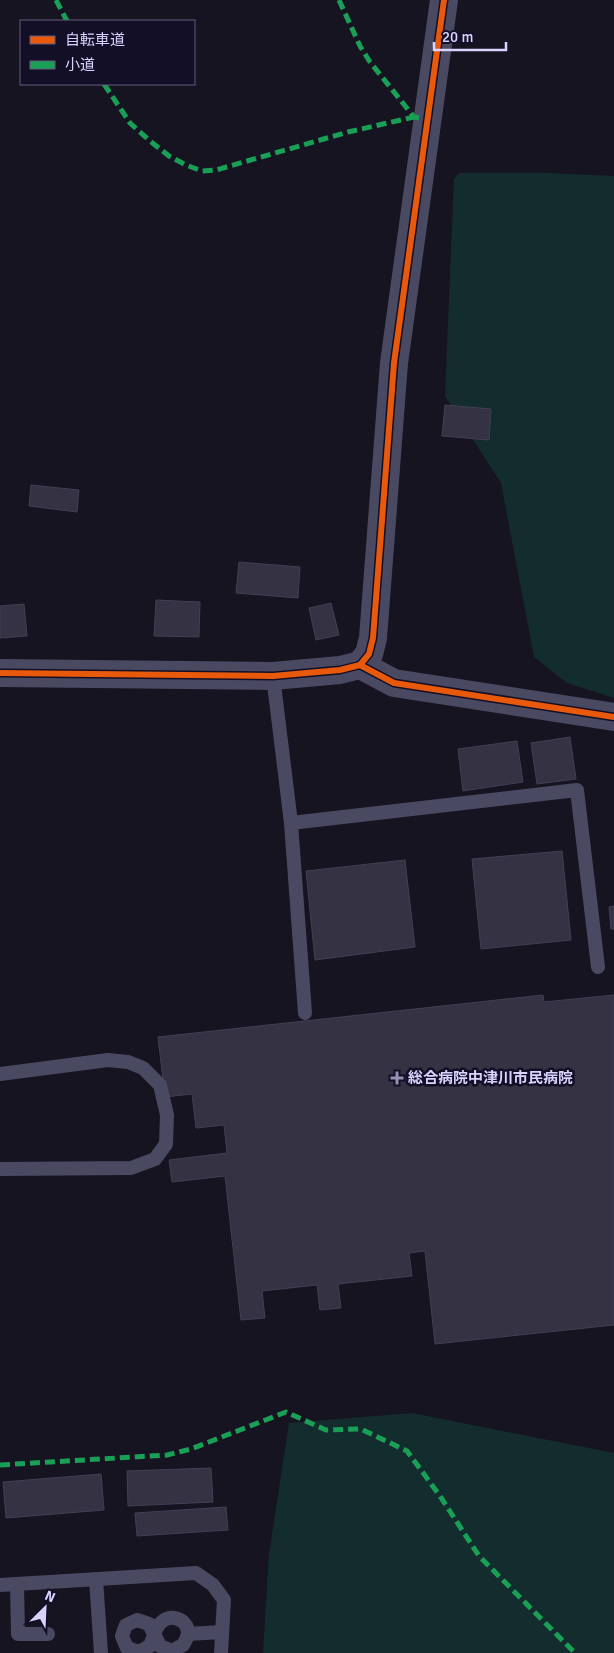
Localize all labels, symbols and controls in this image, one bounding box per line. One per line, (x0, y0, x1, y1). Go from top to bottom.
legend (20, 20, 195, 85)
scale bar (434, 20, 506, 52)
text: 20 m (442, 28, 473, 46)
text: 自転車道 (65, 31, 125, 49)
text: 小道 (65, 56, 95, 74)
place label: 総合病院中津川市民病院 (408, 1069, 573, 1087)
marker: 総合病院中津川市民病院 (390, 1071, 404, 1085)
north arrow (20, 1583, 70, 1633)
text: N (42, 1587, 58, 1606)

